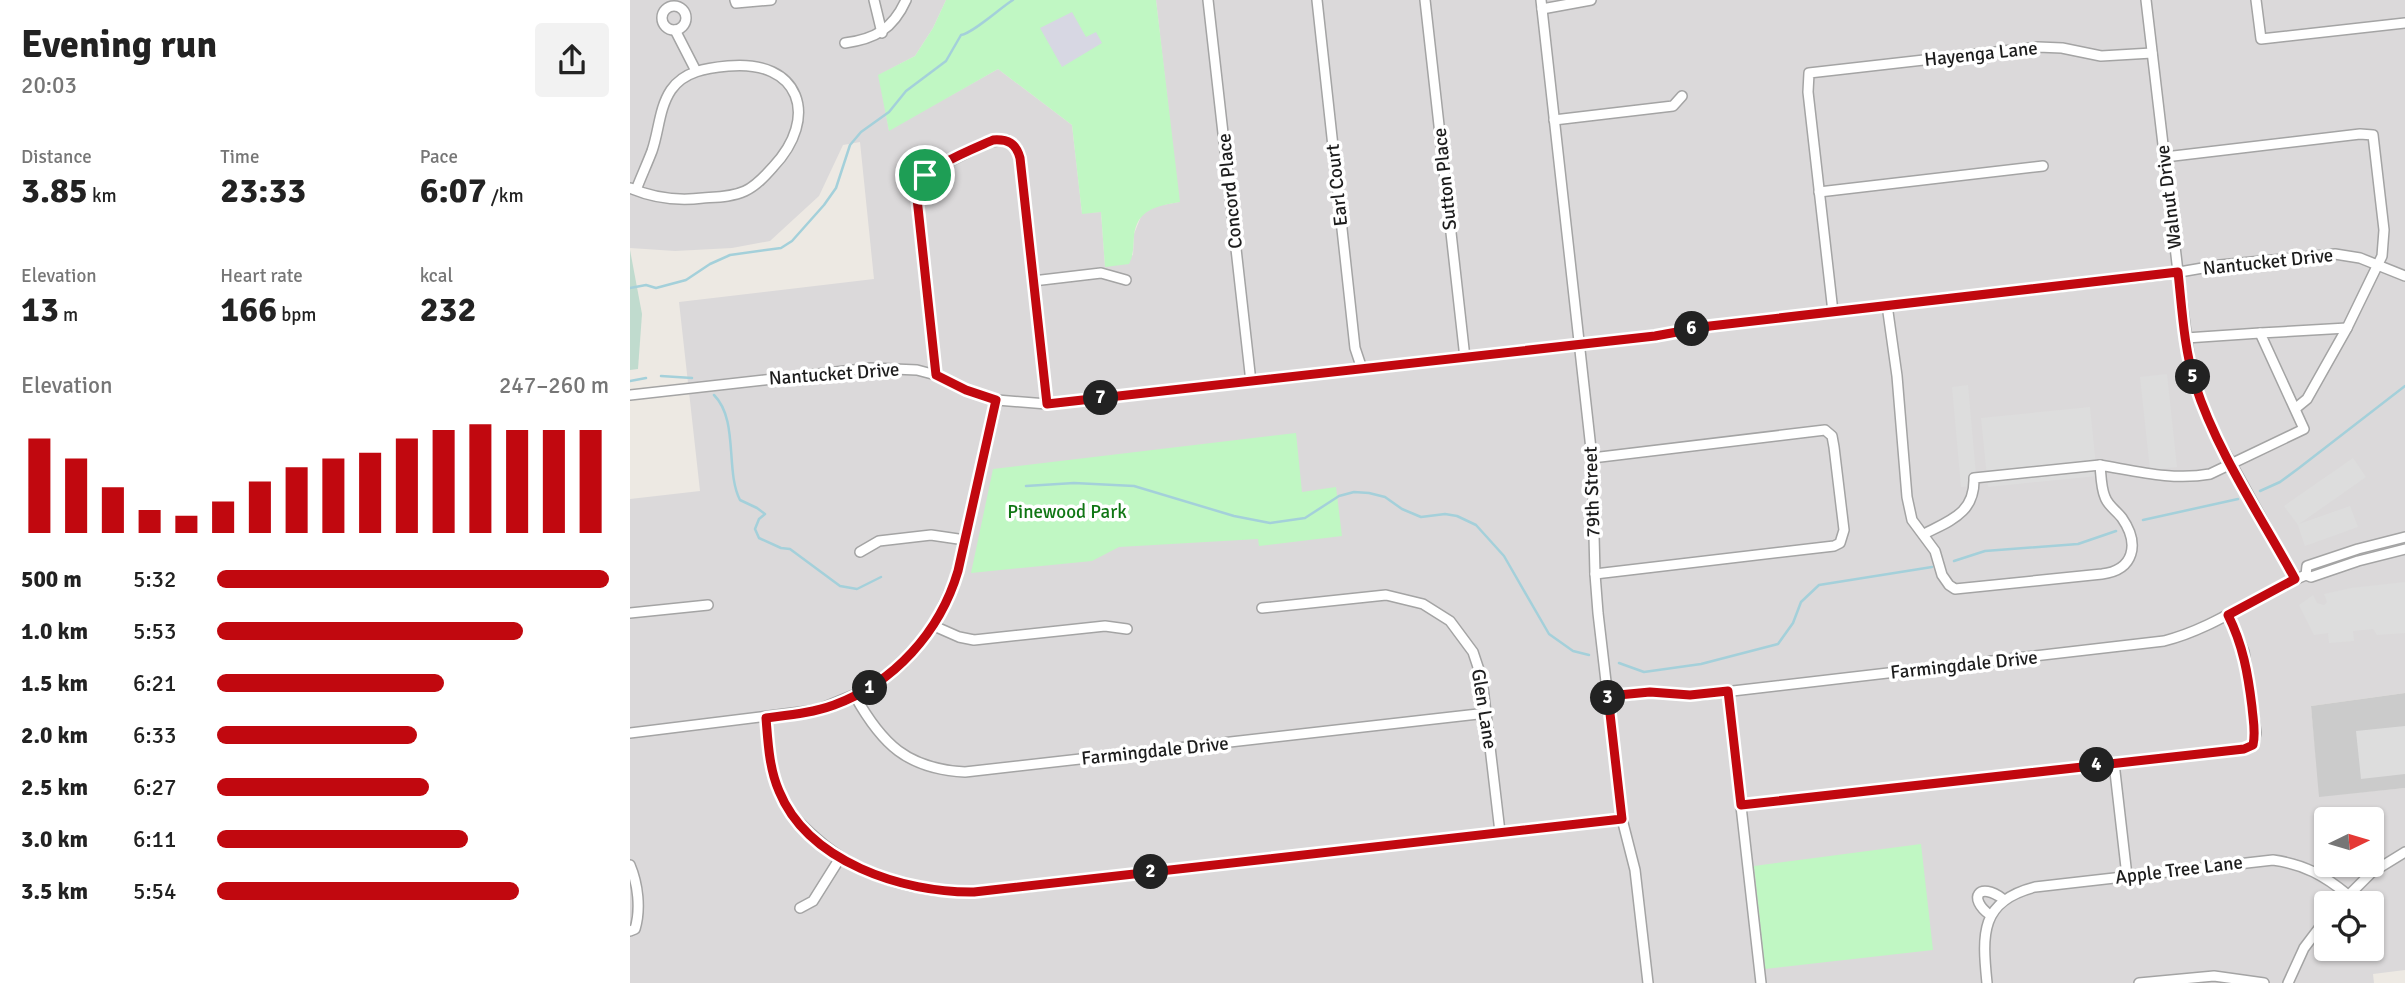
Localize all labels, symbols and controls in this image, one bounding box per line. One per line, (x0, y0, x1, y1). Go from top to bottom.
text: Evening run (21, 21, 217, 68)
button: share (535, 23, 609, 97)
street label: Hayenga Lane (1923, 36, 2039, 72)
text: 20:03 (21, 71, 77, 100)
street label: Sutton Place (1428, 127, 1462, 231)
street label: Concord Place (1212, 132, 1248, 250)
street label: Earl Court (1321, 142, 1353, 227)
street label: Walnut Drive (2151, 144, 2187, 250)
text: Distance (21, 145, 92, 169)
text: Time (220, 145, 259, 169)
text: Pace (420, 145, 458, 169)
pin (895, 145, 955, 205)
icon: arrive (906, 156, 944, 194)
text: 3.85 (21, 169, 88, 212)
text: 23:33 (220, 169, 306, 212)
text: 6:07 (420, 169, 487, 212)
text: km (88, 184, 117, 208)
text: /km (487, 184, 524, 208)
street label: Nantucket Drive (2202, 243, 2334, 281)
text: Elevation (21, 264, 97, 288)
text: Heart rate (220, 264, 303, 288)
text: kcal (420, 264, 453, 288)
text: 13 (21, 288, 59, 331)
text: 166 (220, 288, 277, 331)
text: 232 (420, 288, 476, 331)
text: m (59, 303, 78, 327)
text: bpm (277, 303, 316, 327)
pin: 6 (1674, 312, 1710, 346)
text: 6 (1686, 316, 1697, 340)
street label: Nantucket Drive (768, 357, 900, 391)
pin: 5 (2176, 360, 2210, 394)
text: 5 (2187, 364, 2198, 388)
text: Elevation (21, 371, 113, 400)
text: 247–260 m (499, 371, 609, 400)
pin: 7 (1084, 380, 1119, 416)
text: 7 (1095, 385, 1106, 409)
street label: 79th Street (1578, 446, 1606, 538)
park label: Pinewood Park (1007, 500, 1127, 524)
text: 500 m (21, 565, 82, 594)
text: 5:32 (133, 565, 176, 594)
text: 1.0 km (21, 617, 88, 646)
text: 5:53 (133, 617, 176, 646)
street label: Farmingdale Drive (1889, 645, 2039, 685)
street label: Glen Lane (1466, 667, 1502, 751)
text: 1.5 km (21, 669, 88, 698)
text: 6:21 (133, 669, 176, 698)
pin: 1 (852, 670, 888, 706)
text: 1 (864, 675, 875, 699)
pin: 3 (1590, 680, 1626, 716)
text: 3 (1602, 685, 1613, 709)
text: 2.0 km (21, 721, 88, 750)
text: 6:33 (133, 721, 176, 750)
street label: Farmingdale Drive (1080, 731, 1230, 771)
pin: 4 (2080, 748, 2114, 782)
text: 4 (2091, 752, 2102, 776)
text: 2.5 km (21, 773, 88, 802)
text: 6:27 (133, 773, 176, 802)
north arrow (2314, 807, 2384, 877)
map controls (2314, 807, 2384, 961)
text: 3.0 km (21, 825, 88, 854)
text: 6:11 (133, 825, 176, 854)
street label: Apple Tree Lane (2114, 850, 2244, 890)
pin: 2 (1134, 854, 1168, 890)
text: 2 (1145, 859, 1156, 883)
text: 3.5 km (21, 877, 88, 906)
text: 5:54 (133, 877, 176, 906)
button: locate (2314, 891, 2384, 961)

